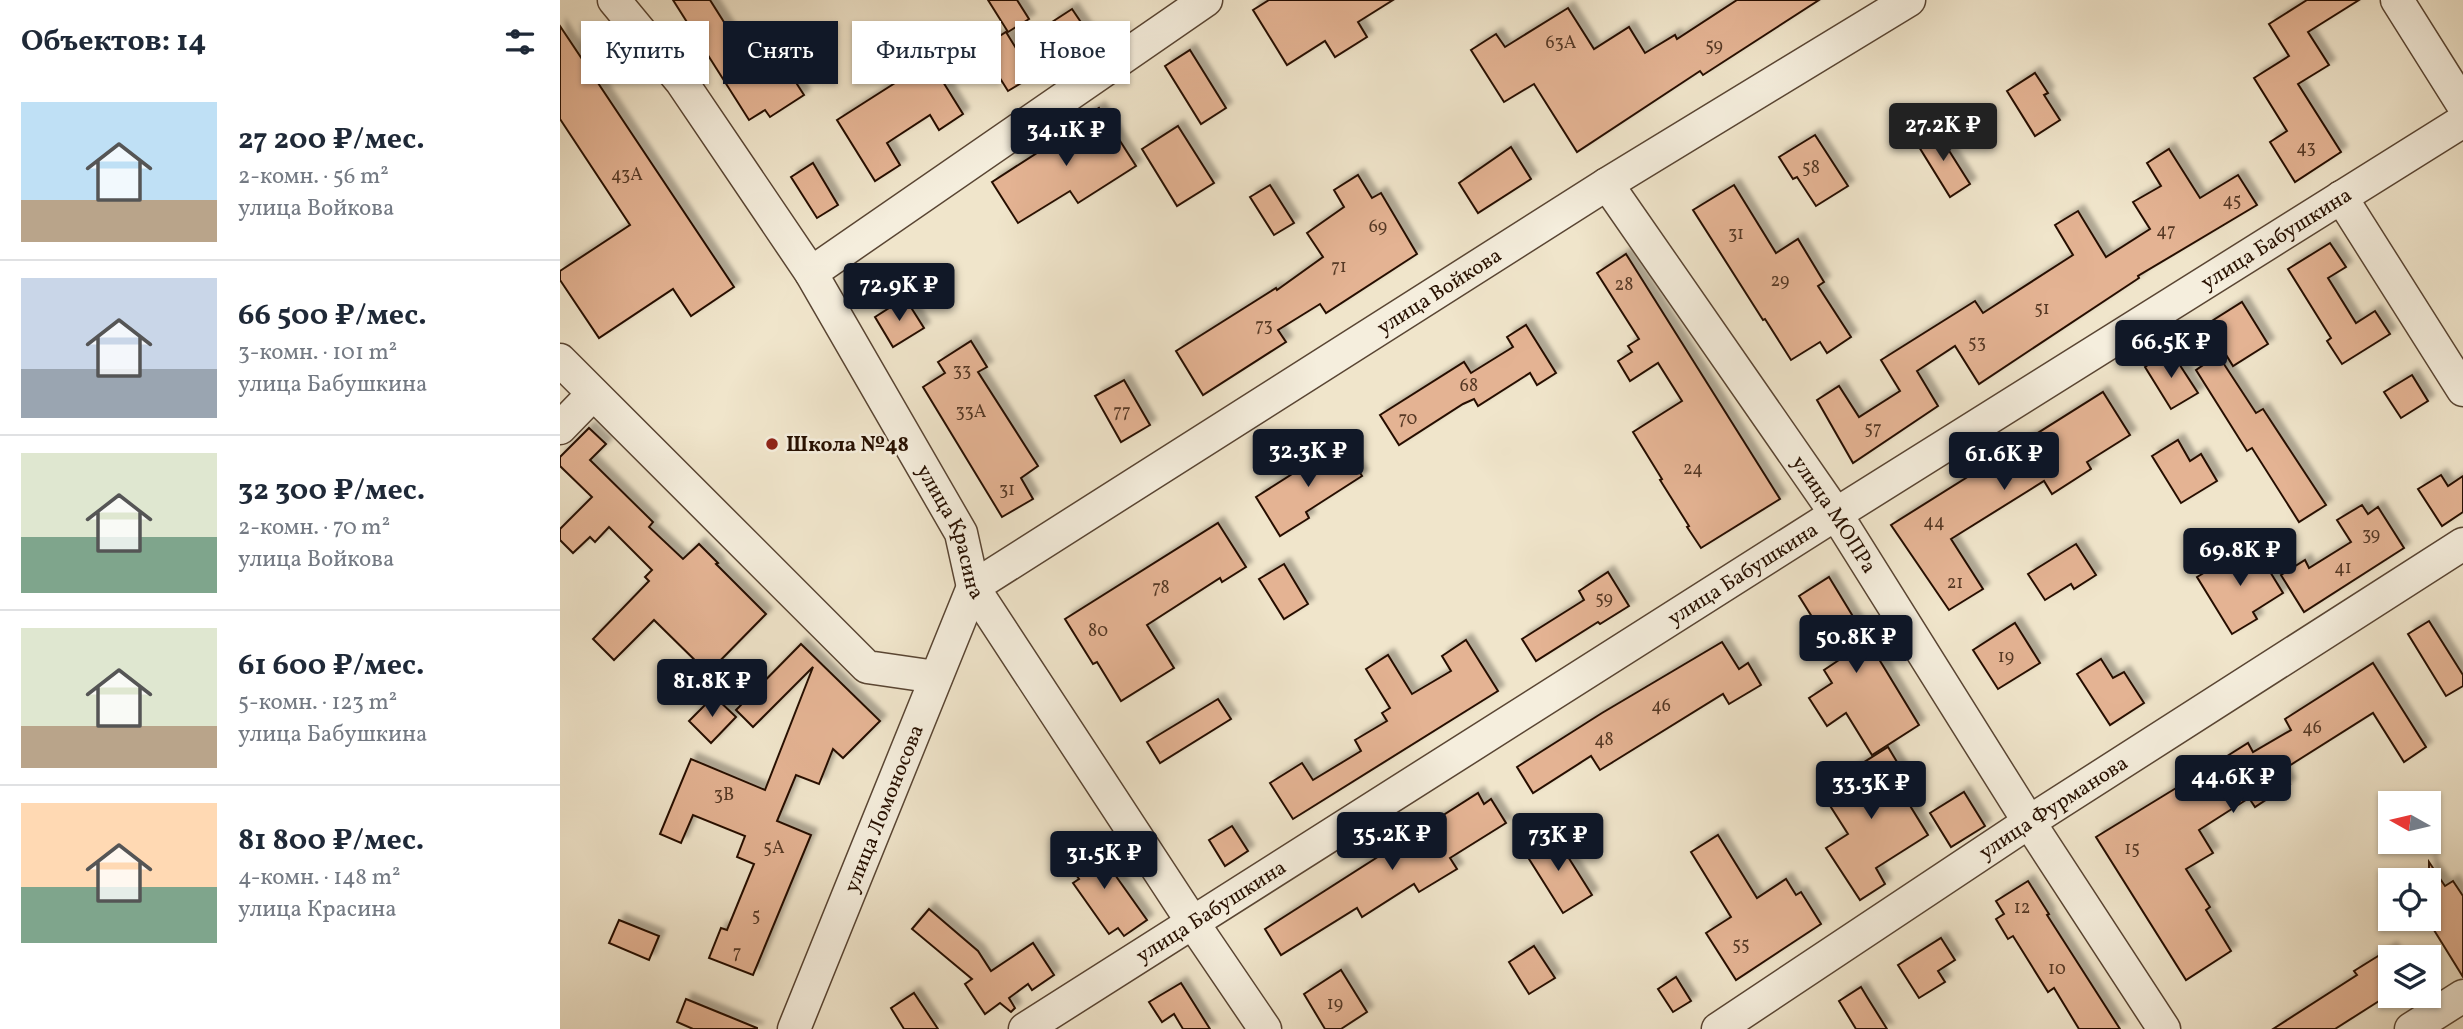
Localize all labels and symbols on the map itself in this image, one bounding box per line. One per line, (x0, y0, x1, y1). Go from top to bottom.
house number: 63А (1546, 31, 1577, 56)
house number: 59 (1705, 34, 1723, 59)
pin: 27.2K ₽ (1878, 104, 2008, 163)
pin: 34.1K ₽ (1001, 108, 1131, 168)
house number: 43 (2296, 136, 2316, 161)
house number: 58 (1802, 156, 1820, 181)
house number: 43А (611, 163, 643, 188)
street label: улица Бабушкина (2196, 181, 2358, 298)
house number: 45 (2223, 189, 2241, 214)
house number: 69 (1369, 215, 1387, 240)
house number: 47 (2156, 219, 2176, 244)
house number: 31 (1728, 222, 1744, 247)
street label: улица Войкова (1372, 241, 1508, 343)
house number: 71 (1331, 255, 1347, 280)
pin: 72.9K ₽ (834, 264, 964, 323)
house number: 29 (1771, 269, 1789, 294)
house number: 28 (1615, 273, 1633, 298)
house number: 51 (2034, 297, 2050, 322)
house number: 73 (1255, 314, 1273, 339)
pin: 66.5K ₽ (2106, 320, 2236, 380)
house number: 53 (1968, 331, 1986, 356)
house number: 33 (953, 359, 971, 384)
house number: 68 (1460, 374, 1478, 399)
house number: 33А (955, 400, 987, 425)
house number: 77 (1113, 400, 1131, 425)
house number: 70 (1399, 407, 1418, 432)
house number: 57 (1864, 417, 1882, 442)
pin: 32.3K ₽ (1243, 430, 1373, 489)
place label: Школа №48 (786, 431, 909, 460)
pin: 61.6K ₽ (1939, 433, 2069, 492)
marker: Школа №48 (764, 436, 780, 452)
street label: улица МОПРа (1784, 450, 1883, 580)
house number: 24 (1683, 457, 1703, 482)
street label: улица Красина (908, 459, 990, 606)
house number: 31 (999, 478, 1015, 503)
house number: 44 (1923, 510, 1945, 535)
street label: улица Бабушкина (1663, 516, 1824, 633)
house number: 39 (2362, 523, 2380, 548)
pin: 69.8K ₽ (2175, 528, 2305, 588)
house number: 41 (2334, 556, 2352, 581)
house number: 21 (1947, 571, 1963, 596)
house number: 78 (1152, 576, 1170, 601)
house number: 59 (1595, 587, 1613, 612)
pin: 50.8K ₽ (1791, 616, 1921, 675)
house number: 80 (1088, 619, 1108, 644)
house number: 19 (1998, 645, 2014, 670)
pin: 81.8K ₽ (647, 660, 777, 719)
house number: 46 (1651, 694, 1671, 719)
house number: 46 (2302, 716, 2322, 741)
street label: улица Ломоносова (838, 721, 932, 897)
house number: 48 (1594, 728, 1614, 753)
street label: улица Фурманова (1974, 749, 2134, 867)
pin: 44.6K ₽ (2168, 756, 2298, 815)
pin: 33.3K ₽ (1806, 762, 1936, 821)
house number: 3В (714, 783, 734, 808)
north arrow (2378, 791, 2441, 854)
pin: 35.2K ₽ (1327, 812, 1457, 872)
pin: 73K ₽ (1509, 814, 1607, 873)
pin: 31.5K ₽ (1039, 832, 1169, 891)
house number: 5А (763, 836, 785, 861)
house number: 15 (2124, 837, 2140, 862)
street label: улица Бабушкина (1131, 854, 1292, 971)
house number: 12 (2014, 896, 2030, 921)
house number: 5 (752, 904, 760, 929)
house number: 55 (1732, 933, 1750, 958)
house number: 7 (733, 941, 741, 966)
house number: 10 (2048, 957, 2066, 982)
house number: 19 (1327, 992, 1343, 1017)

